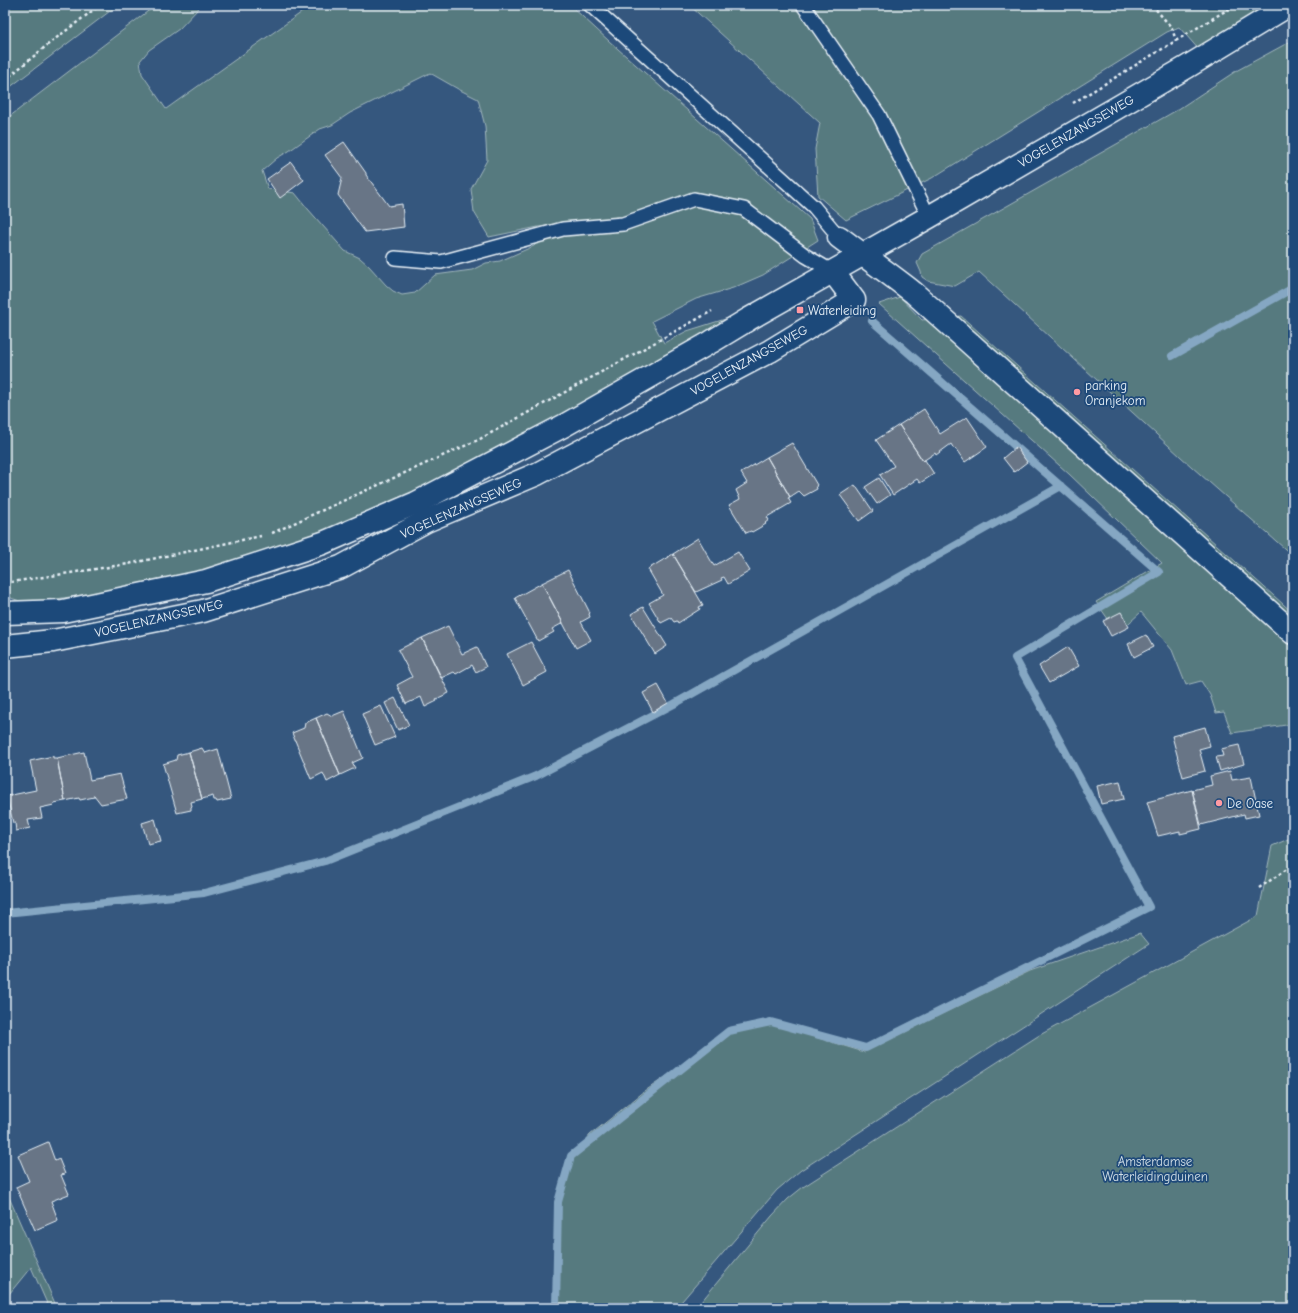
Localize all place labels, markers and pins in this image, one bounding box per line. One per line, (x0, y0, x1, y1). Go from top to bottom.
place label: Waterleiding (808, 303, 876, 318)
marker: Waterleiding (795, 305, 805, 315)
place label: parking Oranjekom (1085, 378, 1145, 408)
marker: parking Oranjekom (1072, 387, 1082, 397)
place label: De Oase (1227, 796, 1273, 811)
marker: De Oase (1214, 798, 1224, 808)

